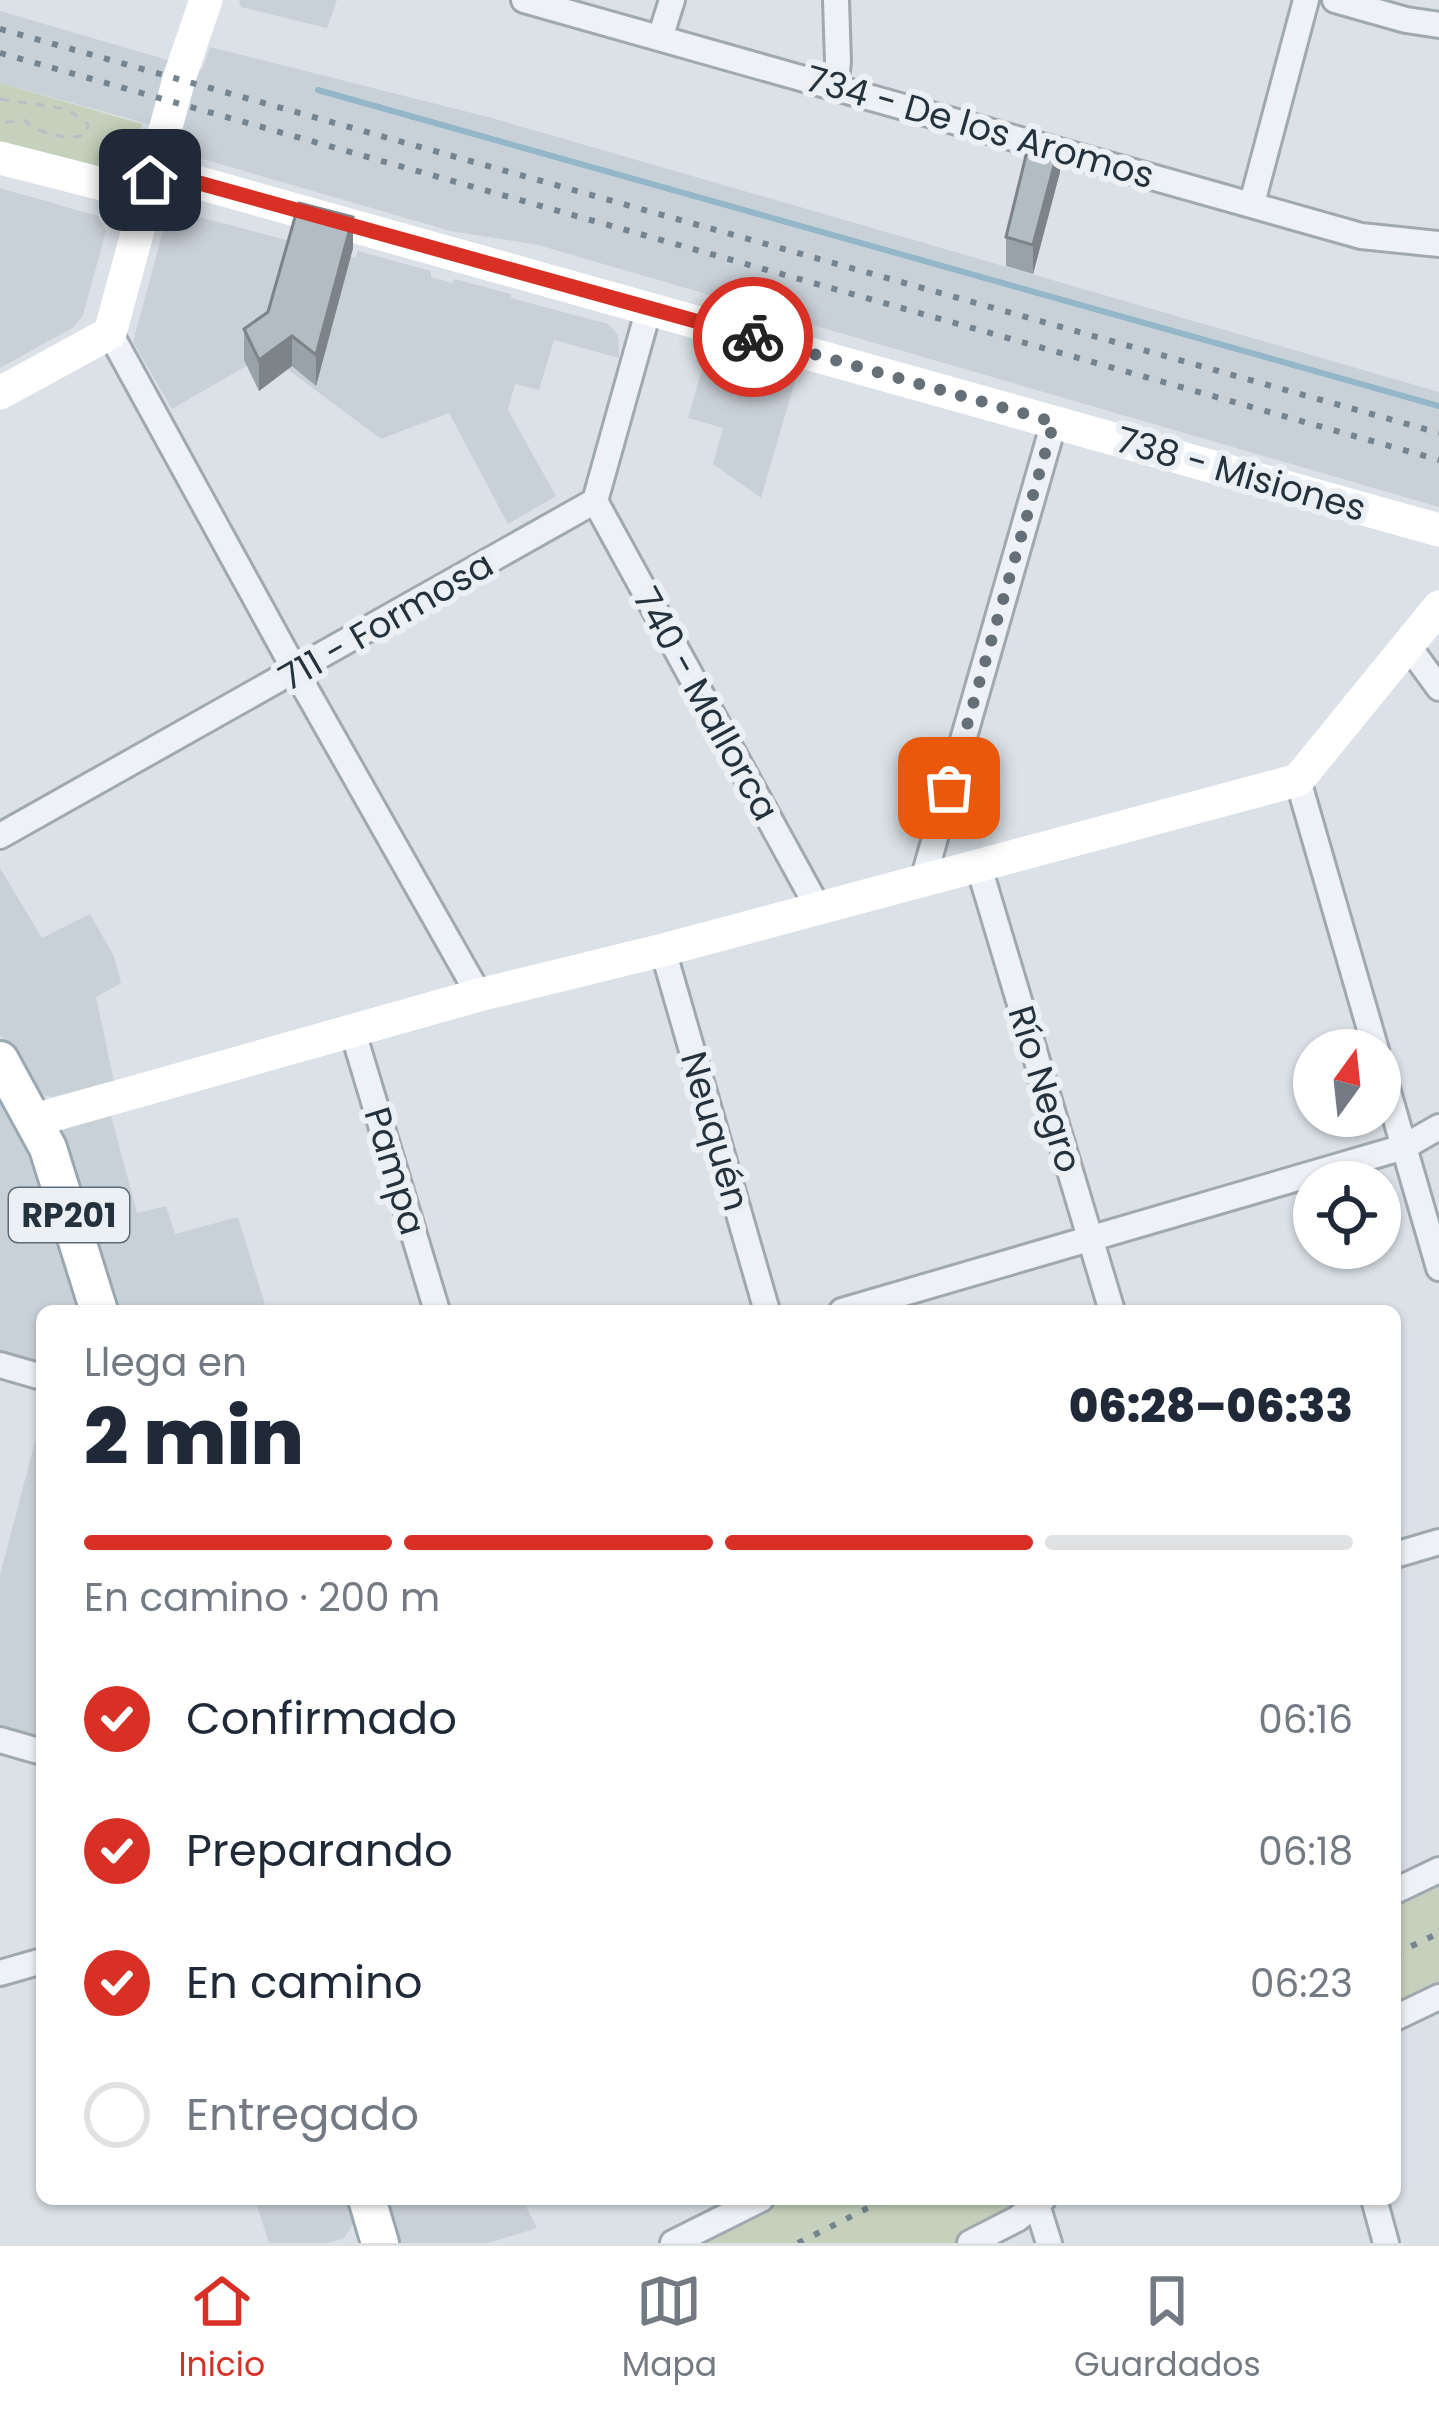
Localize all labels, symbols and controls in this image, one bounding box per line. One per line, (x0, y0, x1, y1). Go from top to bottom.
street label: 734 - De los Aromos (800, 53, 1160, 201)
pin (99, 129, 201, 231)
icon: home (117, 147, 183, 213)
courier (693, 277, 813, 397)
icon: bike (720, 304, 786, 370)
street label: 738 - Misiones (1110, 414, 1372, 534)
street label: 711 - Formosa (269, 539, 503, 703)
street label: 740 - Mallorca (621, 578, 791, 830)
pin (898, 737, 1000, 839)
icon: bag (916, 755, 982, 821)
street label: Río Negro (995, 999, 1095, 1179)
north arrow (1293, 1029, 1401, 1137)
map controls (1293, 1029, 1401, 1269)
street label: Neuquén (668, 1045, 762, 1217)
street label: Pampa (351, 1101, 439, 1241)
button: locate (1293, 1161, 1401, 1269)
road number: RP201 (9, 1188, 129, 1242)
text: Llega en (84, 1335, 247, 1390)
text: 06:28–06:33 (1069, 1375, 1353, 1438)
text: 2 min (84, 1382, 304, 1491)
text: En camino · 200 m (84, 1570, 440, 1625)
icon: check (84, 1686, 150, 1752)
text: Confirmado (186, 1687, 457, 1750)
text: 06:16 (1258, 1692, 1353, 1747)
icon: check (84, 1818, 150, 1884)
text: Preparando (186, 1819, 453, 1882)
text: 06:18 (1258, 1824, 1353, 1879)
icon: check (84, 1950, 150, 2016)
text: En camino (186, 1951, 423, 2014)
text: 06:23 (1250, 1956, 1353, 2011)
text: Entregado (186, 2083, 419, 2146)
tab: Inicio (178, 2268, 265, 2390)
tab: Mapa (622, 2268, 717, 2390)
tab: Guardados (1074, 2268, 1261, 2390)

